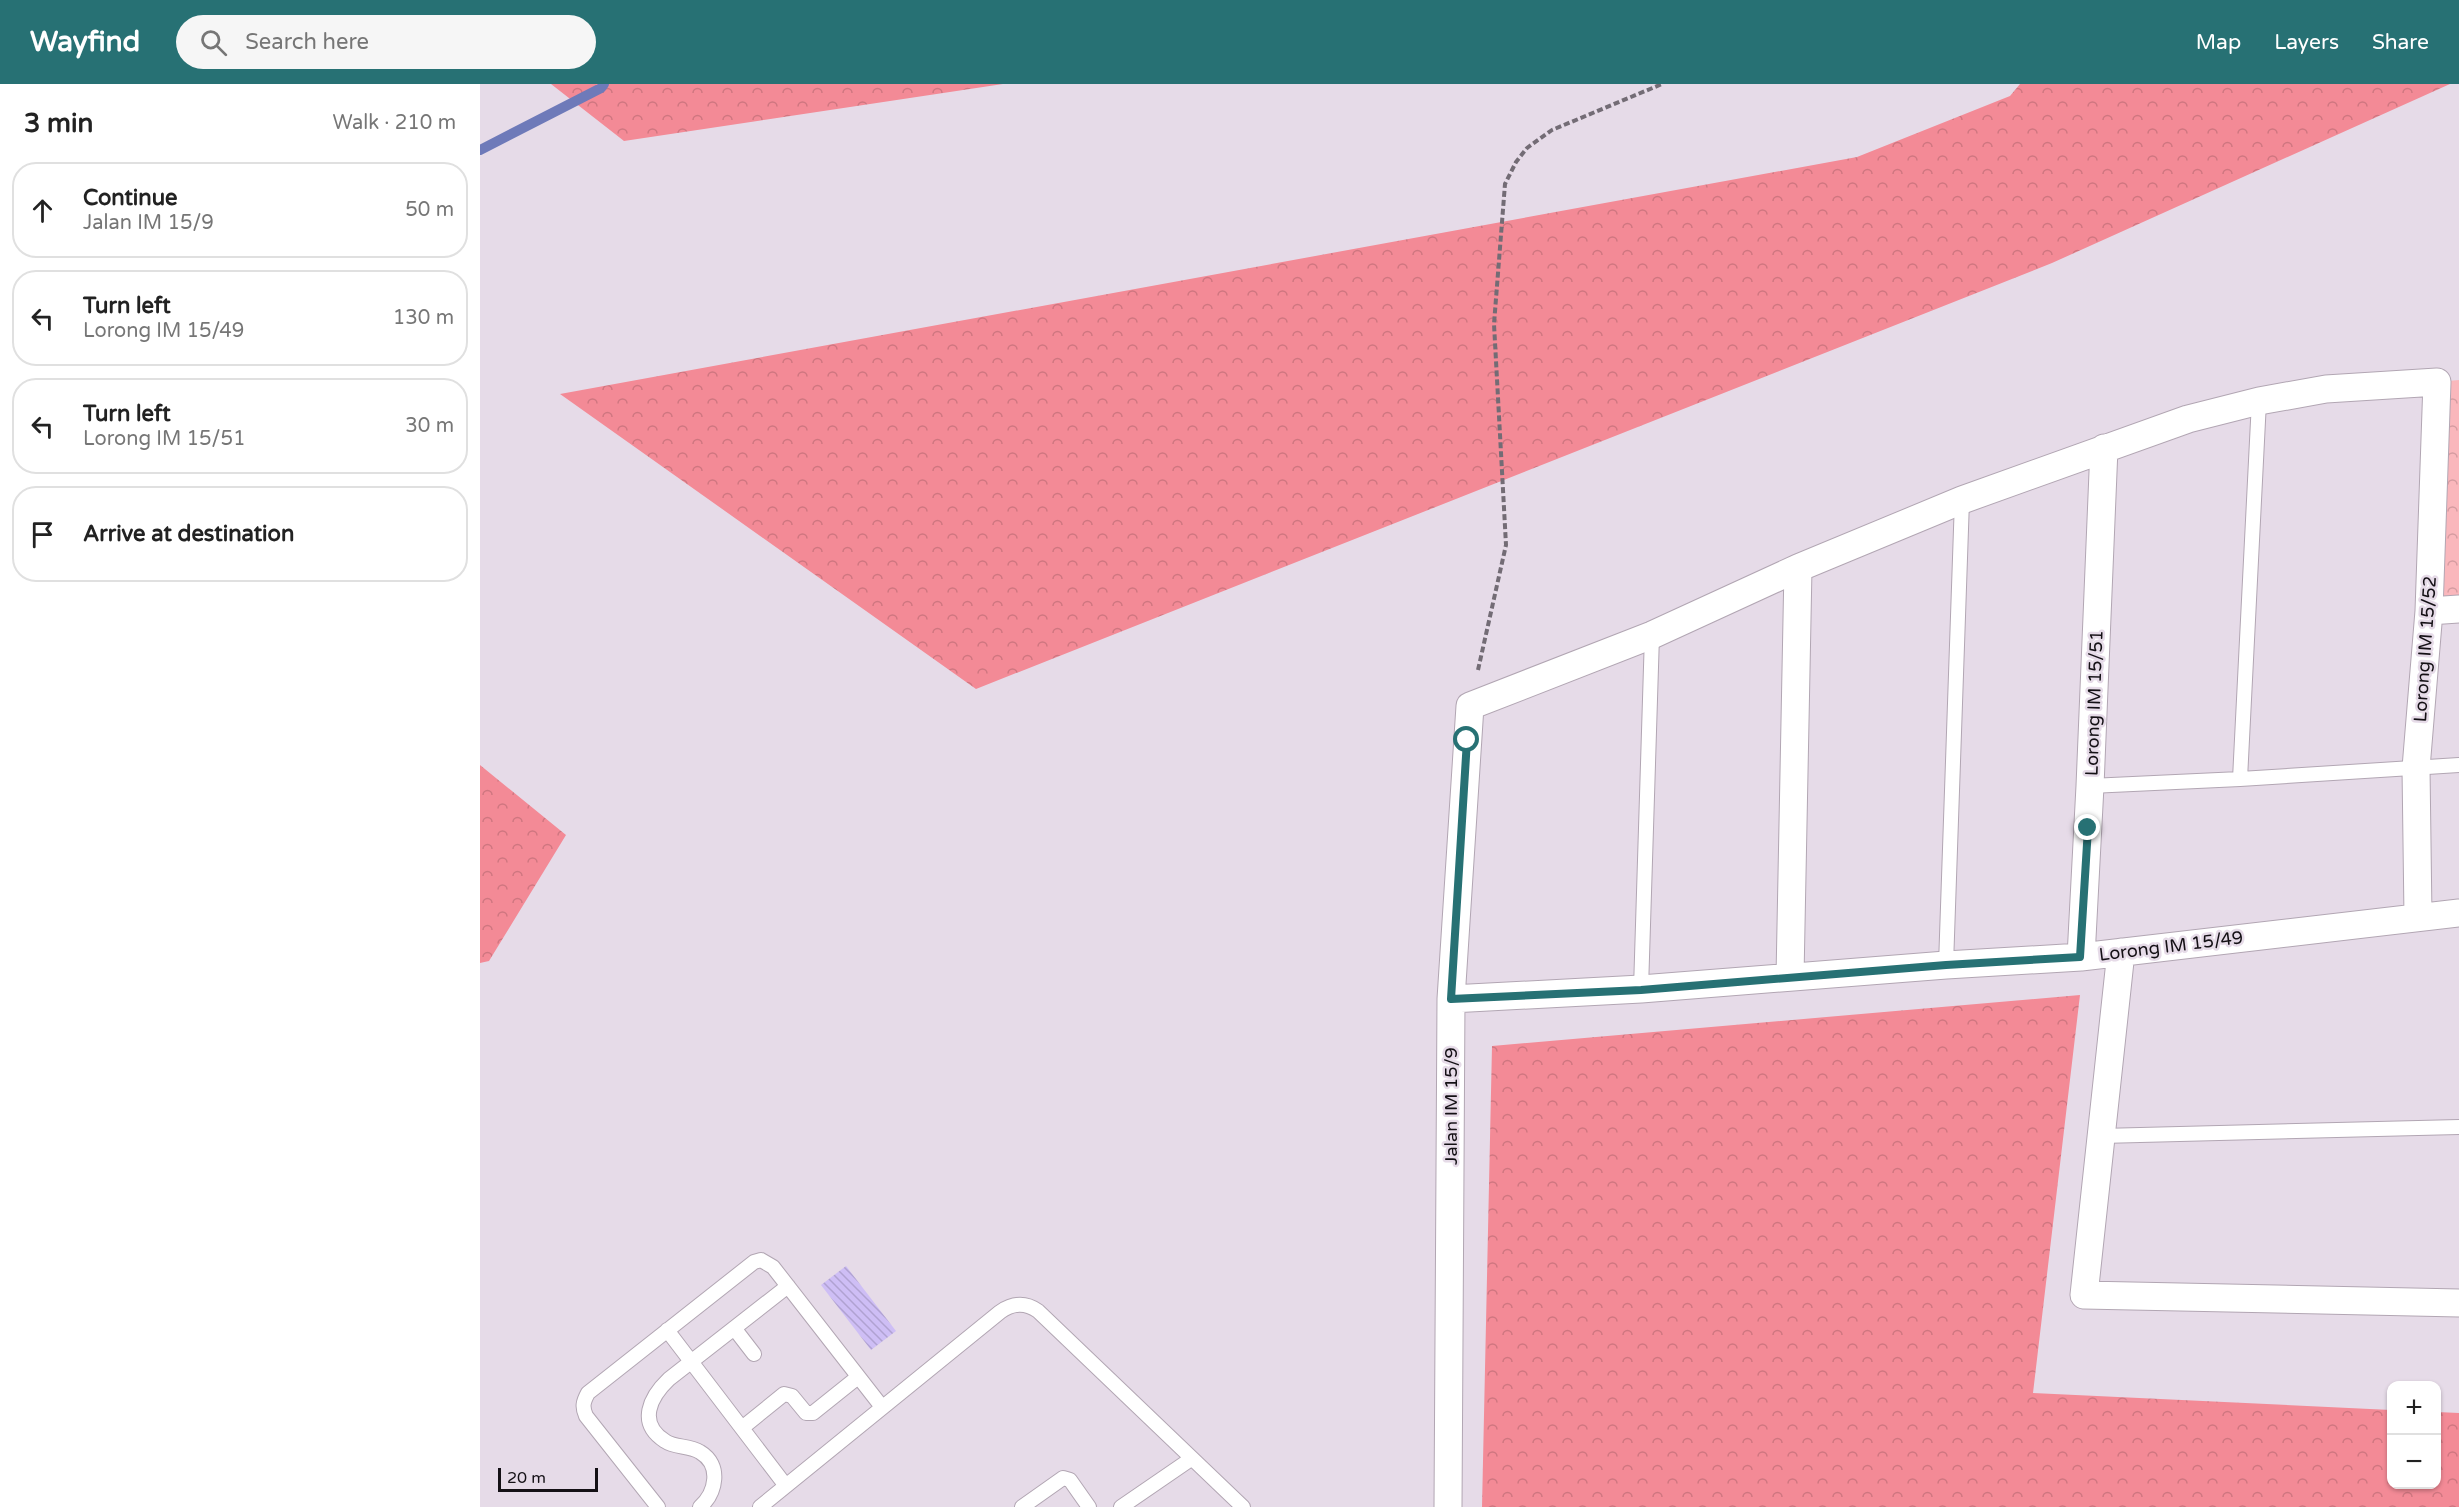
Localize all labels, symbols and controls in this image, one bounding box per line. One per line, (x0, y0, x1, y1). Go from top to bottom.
search box (176, 15, 596, 69)
text: Wayfind (30, 25, 140, 59)
icon: search (197, 26, 230, 59)
text: Search here (245, 29, 369, 55)
text: Map (2196, 30, 2241, 55)
text: Layers (2274, 30, 2339, 55)
text: Share (2372, 30, 2429, 55)
text: 3 min (24, 108, 93, 139)
text: Walk · 210 m (333, 111, 456, 135)
text: Continue (83, 185, 178, 211)
icon: ahead (26, 194, 59, 227)
text: 50 m (405, 198, 454, 222)
text: Jalan IM 15/9 (83, 211, 214, 235)
text: Turn left (83, 293, 171, 319)
icon: left (26, 302, 59, 335)
text: 130 m (393, 306, 454, 330)
text: Lorong IM 15/49 (83, 319, 244, 343)
text: Turn left (83, 401, 171, 427)
icon: left (26, 410, 59, 443)
text: 30 m (405, 414, 454, 438)
text: Lorong IM 15/51 (83, 427, 246, 451)
icon: arrive (26, 518, 59, 551)
text: Arrive at destination (83, 521, 294, 547)
street label: Lorong IM 15/52 (2409, 575, 2441, 723)
street label: Lorong IM 15/51 (2080, 630, 2108, 776)
route start (1453, 726, 1479, 752)
route end (2074, 814, 2100, 840)
street label: Lorong IM 15/49 (2098, 926, 2244, 966)
street label: Jalan IM 15/9 (1440, 1047, 1462, 1165)
map controls (2387, 1381, 2441, 1489)
button: + (2387, 1381, 2441, 1435)
button: − (2387, 1435, 2441, 1489)
scale bar (498, 1465, 598, 1492)
text: 20 m (507, 1468, 546, 1488)

